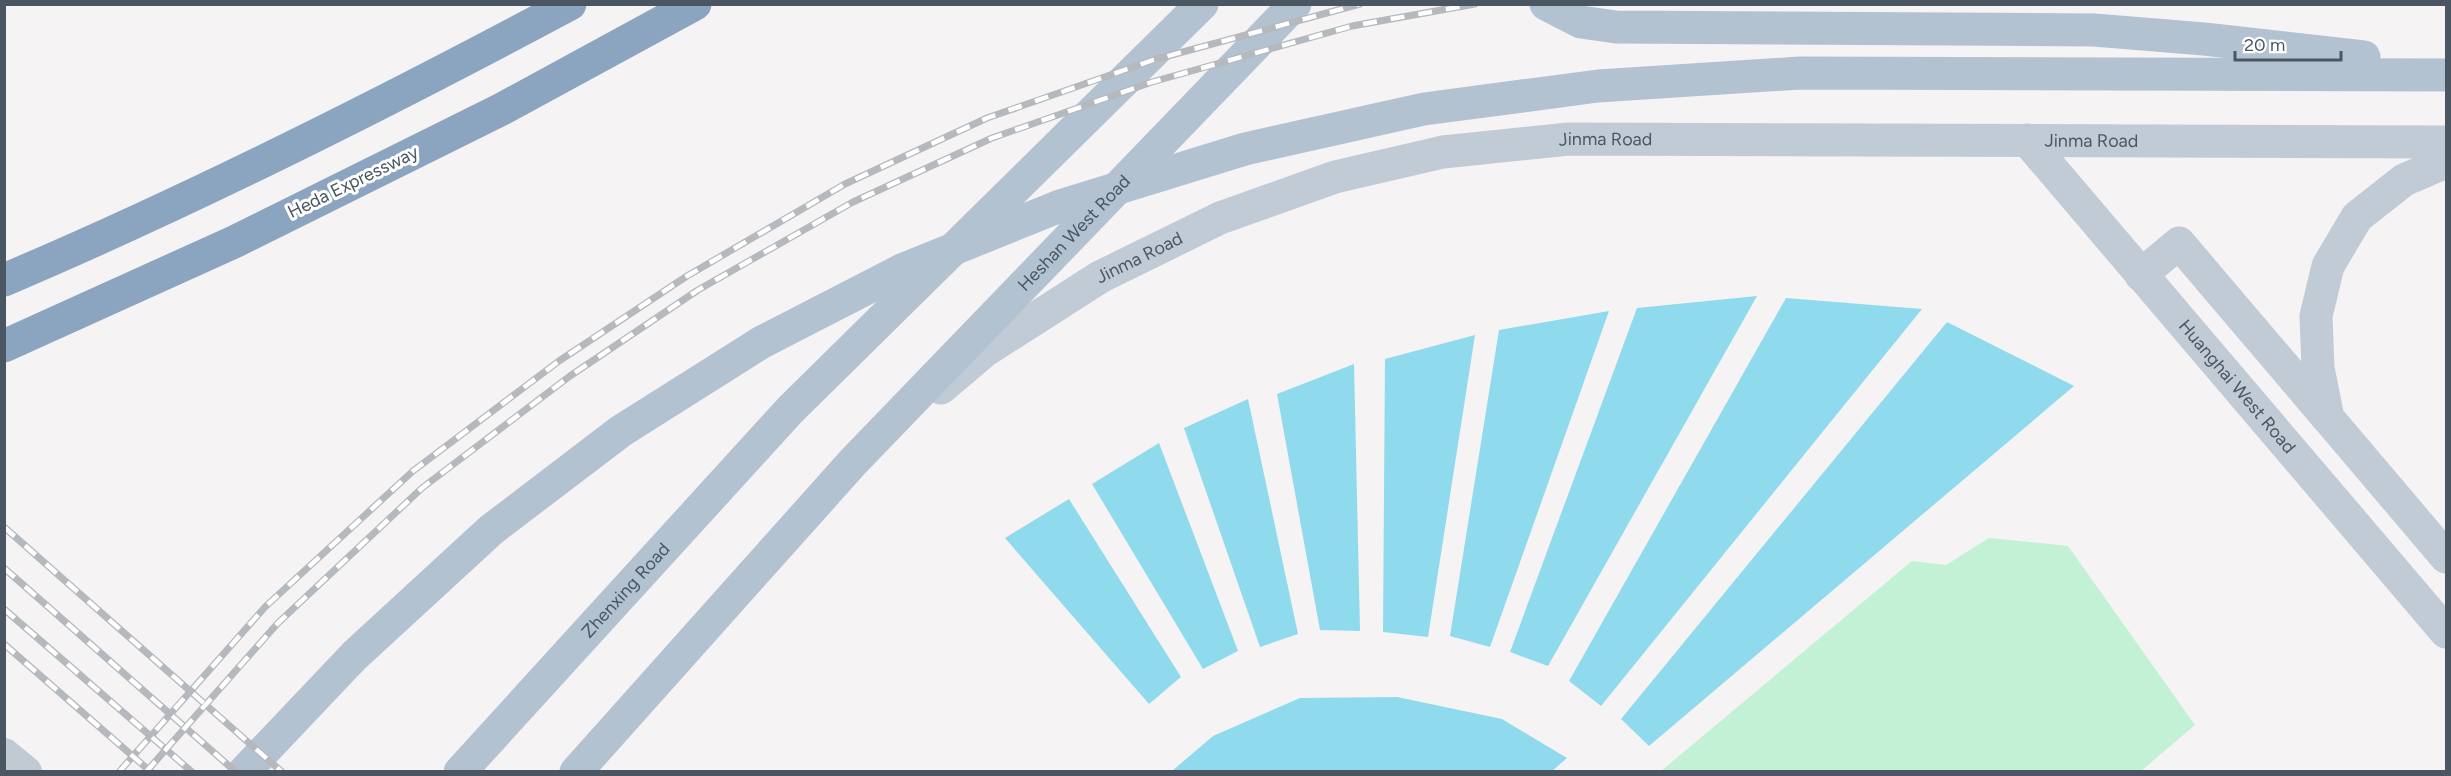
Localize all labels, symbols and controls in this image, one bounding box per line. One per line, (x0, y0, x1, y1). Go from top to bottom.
scale bar (2235, 24, 2342, 62)
text: 20 m (2244, 34, 2285, 56)
street label: Jinma Road (1557, 128, 1652, 151)
street label: Jinma Road (2044, 130, 2138, 152)
street label: Heda Expressway (284, 141, 422, 223)
street label: Heshan West Road (1013, 170, 1135, 296)
street label: Jinma Road (1092, 227, 1186, 288)
street label: Huanghai West Road (2174, 315, 2300, 458)
street label: Zhenxing Road (577, 538, 675, 642)

